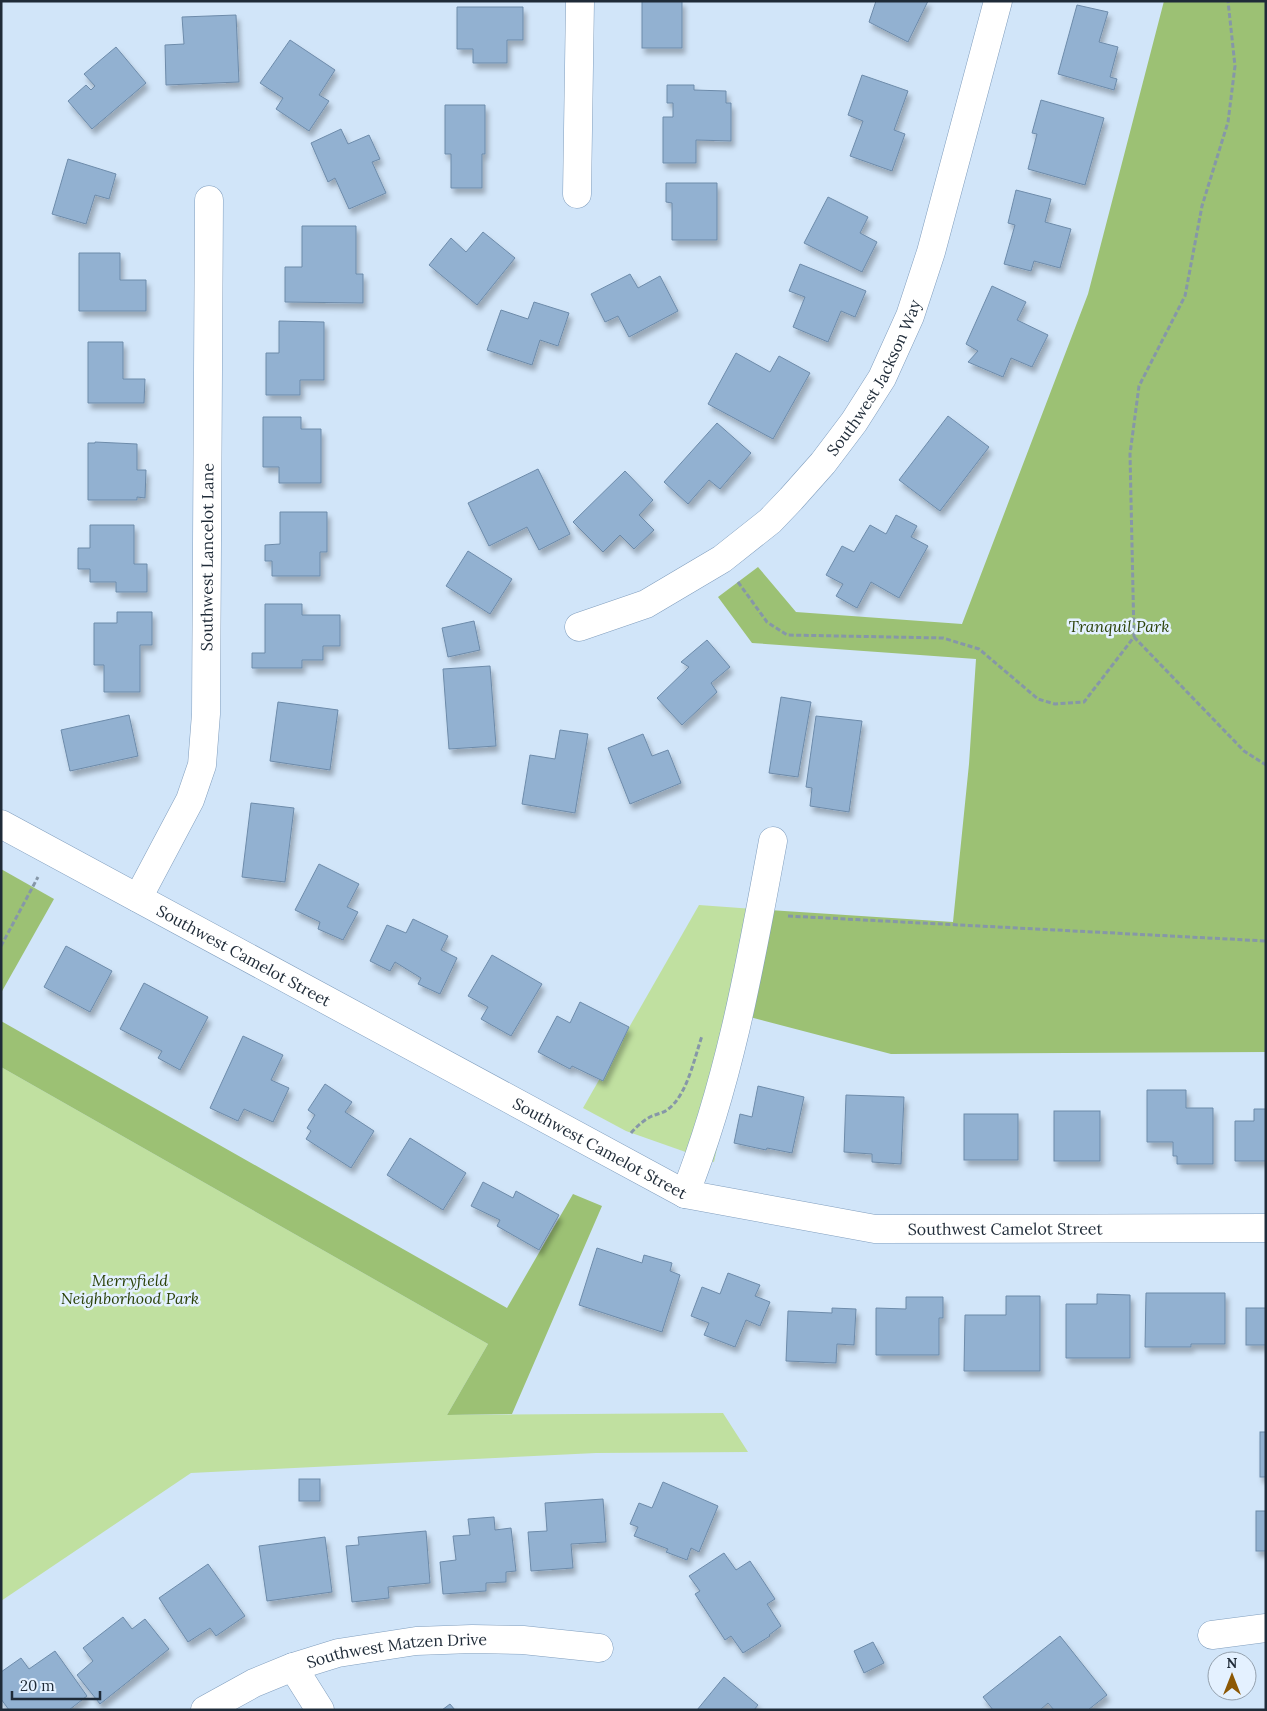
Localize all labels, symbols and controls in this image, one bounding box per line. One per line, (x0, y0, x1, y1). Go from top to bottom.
street label: Southwest Jackson Way (822, 296, 925, 460)
street label: Southwest Lancelot Lane (196, 463, 217, 651)
park label: Tranquil Park (1068, 616, 1170, 636)
street label: Southwest Camelot Street (153, 900, 335, 1011)
street label: Southwest Camelot Street (510, 1093, 691, 1204)
street label: Southwest Camelot Street (908, 1218, 1103, 1239)
park label: Merryfield Neighborhood Park (61, 1270, 199, 1308)
street label: Southwest Matzen Drive (304, 1629, 488, 1672)
north arrow (1207, 1651, 1257, 1701)
text: N (1227, 1654, 1238, 1672)
scale bar (12, 1668, 100, 1700)
text: 20 m (20, 1676, 55, 1695)

